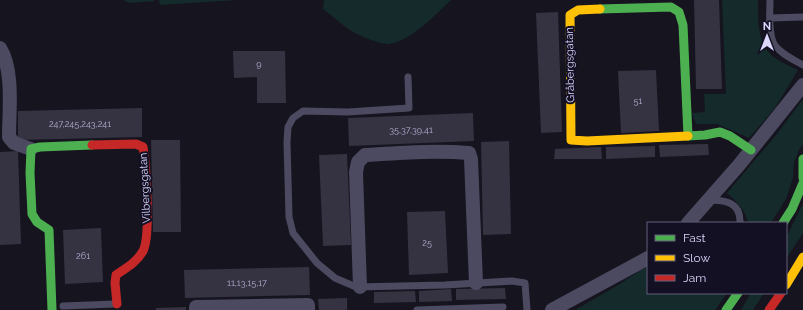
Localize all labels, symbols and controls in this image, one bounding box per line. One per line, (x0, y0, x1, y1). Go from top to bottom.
north arrow (747, 16, 787, 56)
text: N (763, 20, 771, 33)
street label: Gråbergsgatan (563, 27, 577, 103)
house number: 9 (256, 59, 262, 69)
house number: 51 (634, 96, 643, 106)
house number: 247,245,243,241 (49, 119, 111, 129)
house number: 35,37,39,41 (389, 125, 433, 135)
street label: Vilbergsgatan (137, 152, 153, 224)
legend (647, 222, 787, 294)
text: Fast (683, 231, 706, 245)
house number: 25 (422, 238, 432, 248)
house number: 261 (76, 251, 90, 261)
text: Slow (683, 251, 710, 265)
text: Jam (683, 271, 706, 285)
house number: 11,13,15,17 (227, 278, 267, 288)

